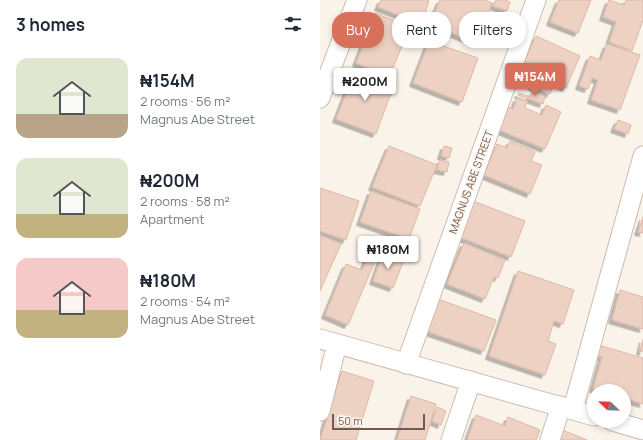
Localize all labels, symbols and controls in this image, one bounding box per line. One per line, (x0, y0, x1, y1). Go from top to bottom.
chip: Buy (332, 12, 384, 48)
chip: Rent (392, 12, 451, 48)
chip: Filters (459, 12, 526, 48)
text: 3 homes (16, 13, 85, 36)
icon: filters (282, 13, 304, 35)
pin: ₦154M (507, 63, 563, 97)
text: ₦154M (514, 67, 556, 85)
pin: ₦200M (337, 68, 393, 102)
text: ₦154M (140, 69, 195, 92)
text: ₦200M (342, 72, 388, 90)
icon: home (48, 74, 96, 122)
text: 2 rooms · 56 m² (140, 92, 230, 110)
text: Magnus Abe Street (140, 110, 255, 128)
street label: MAGNUS ABE STREET (445, 128, 496, 236)
text: ₦200M (140, 169, 199, 192)
icon: home (48, 174, 96, 222)
text: 2 rooms · 58 m² (140, 192, 230, 210)
text: Apartment (140, 210, 204, 228)
pin: ₦180M (360, 236, 416, 270)
text: ₦180M (367, 240, 409, 258)
text: ₦180M (140, 269, 196, 292)
icon: home (48, 274, 96, 322)
text: 2 rooms · 54 m² (140, 292, 230, 310)
text: Magnus Abe Street (140, 310, 255, 328)
north arrow (587, 384, 631, 428)
map controls (587, 384, 631, 428)
scale bar (332, 412, 425, 431)
text: 50 m (338, 413, 363, 428)

